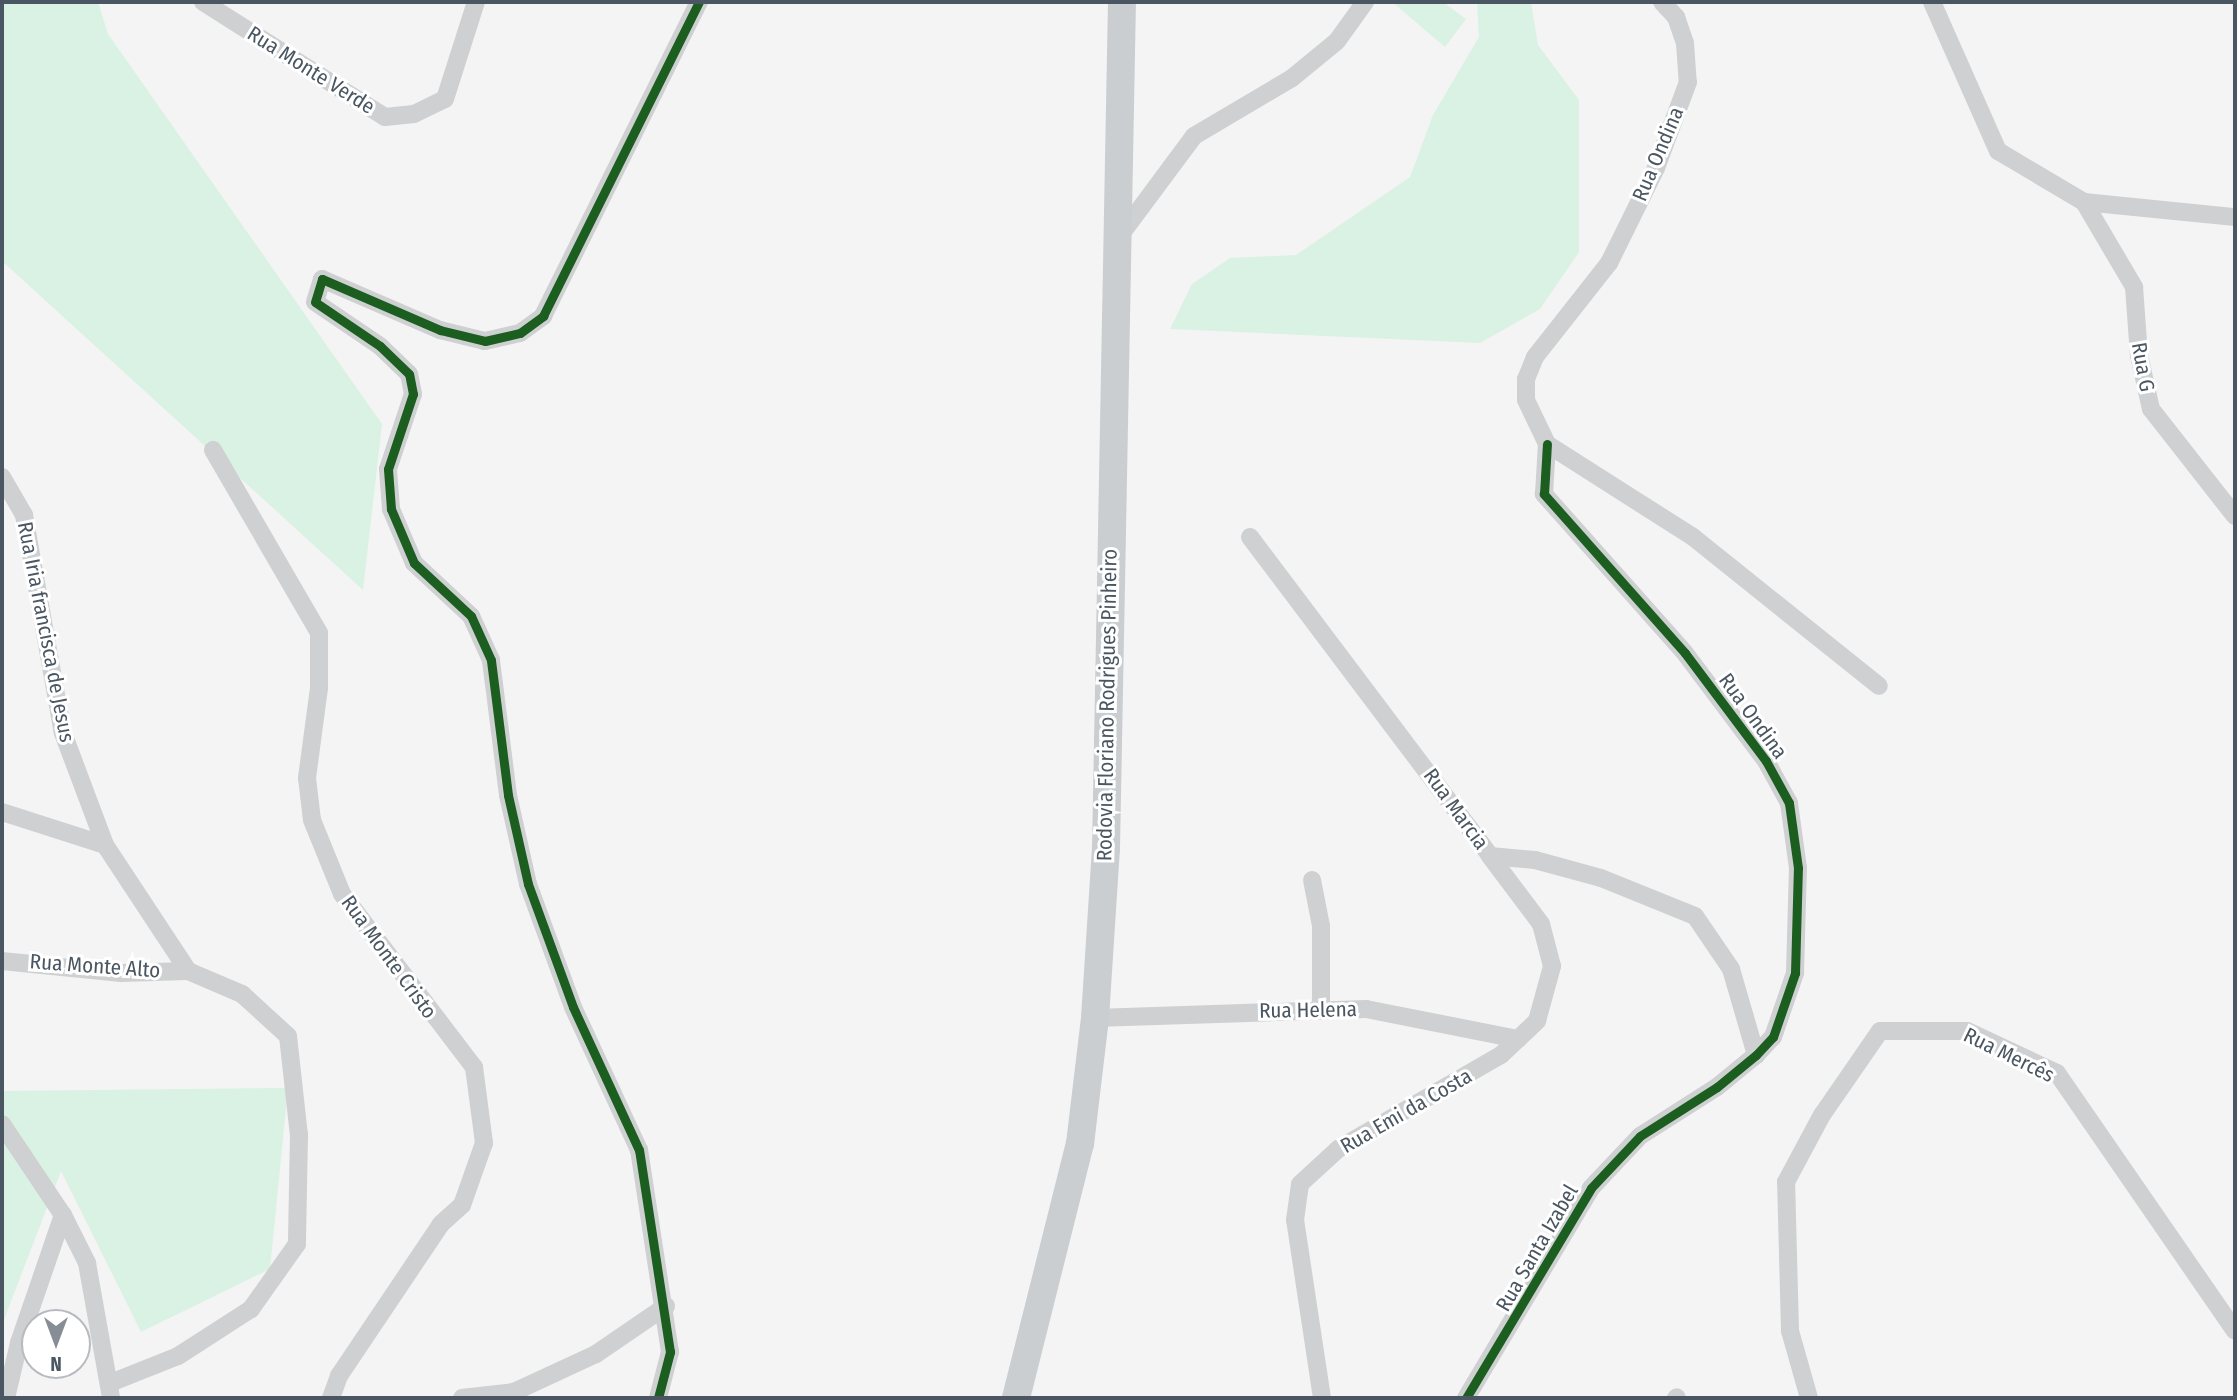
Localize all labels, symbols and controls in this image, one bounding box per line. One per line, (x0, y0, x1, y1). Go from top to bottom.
street label: Rua Monte Verde (243, 21, 379, 119)
street label: Rua Ondina (1627, 103, 1689, 205)
street label: Rua G (2126, 340, 2160, 394)
street label: Rua Iria francisca de Jesus (12, 520, 80, 744)
street label: Rodovia Floriano Rodrigues Pinheiro (1092, 549, 1122, 861)
street label: Rua Ondina (1713, 668, 1793, 764)
street label: Rua Marcia (1418, 763, 1494, 855)
street label: Rua Monte Cristo (336, 890, 442, 1024)
street label: Rua Monte Alto (29, 949, 161, 983)
street label: Rua Helena (1259, 997, 1357, 1023)
street label: Rua Mercês (1960, 1022, 2058, 1088)
street label: Rua Emi da Costa (1336, 1063, 1476, 1159)
street label: Rua Santa Izabel (1491, 1180, 1583, 1316)
north arrow (21, 1309, 91, 1379)
text: N (50, 1352, 62, 1375)

